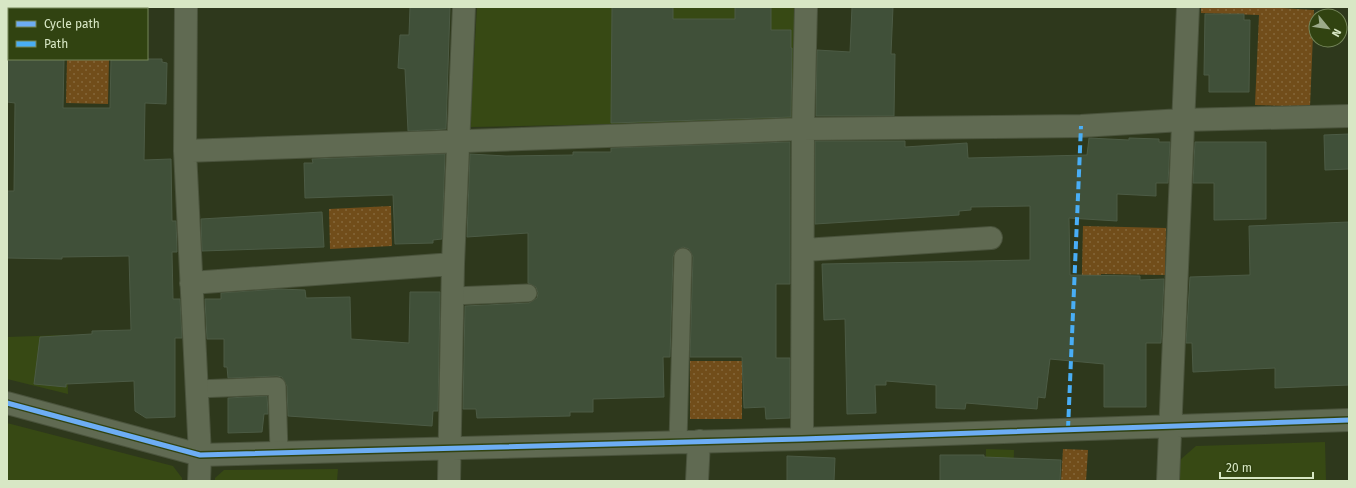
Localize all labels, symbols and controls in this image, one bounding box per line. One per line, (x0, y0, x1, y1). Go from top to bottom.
legend (8, 8, 148, 60)
north arrow (1308, 8, 1348, 48)
text: Cycle path (44, 17, 100, 31)
text: N (1329, 26, 1344, 39)
text: Path (44, 37, 68, 51)
scale bar (1220, 454, 1313, 480)
text: 20 m (1226, 461, 1252, 475)

